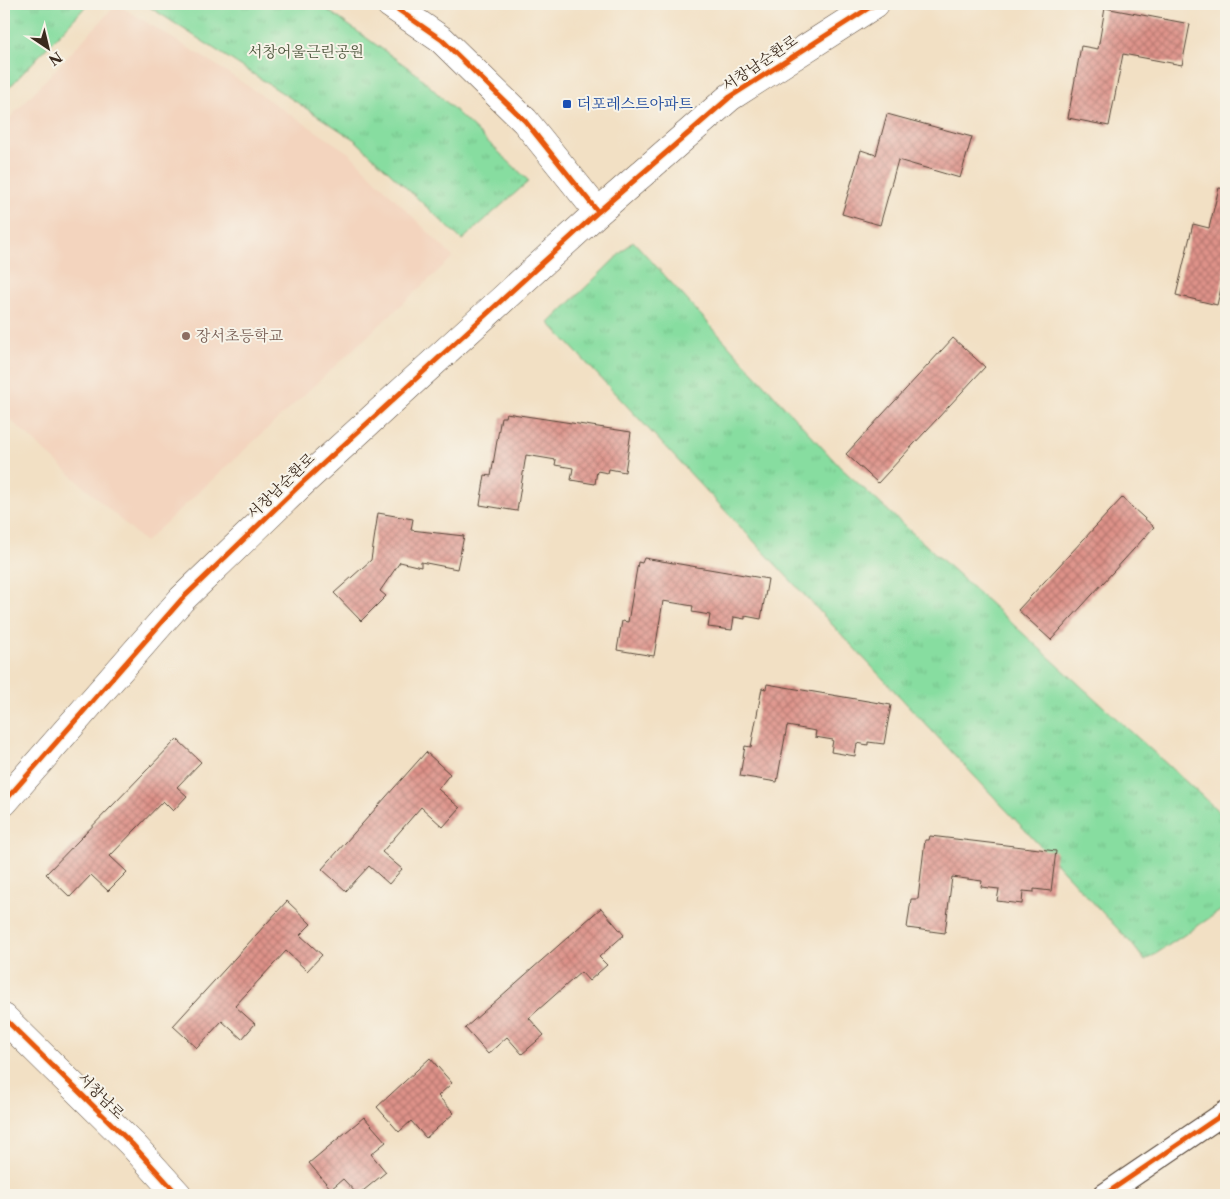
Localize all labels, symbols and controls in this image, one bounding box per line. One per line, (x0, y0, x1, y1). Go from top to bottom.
north arrow (22, 22, 72, 72)
street label: 서창남순환로 (718, 30, 801, 95)
park label: 서창어울근린공원 (248, 42, 364, 61)
text: N (45, 48, 66, 70)
place label: 더포레스트아파트 (577, 94, 693, 113)
marker: 더포레스트아파트 (561, 98, 573, 110)
place label: 장서초등학교 (196, 326, 283, 345)
marker: 장서초등학교 (180, 330, 192, 342)
street label: 서창남순환로 (243, 448, 319, 523)
street label: 서창남로 (74, 1068, 129, 1123)

